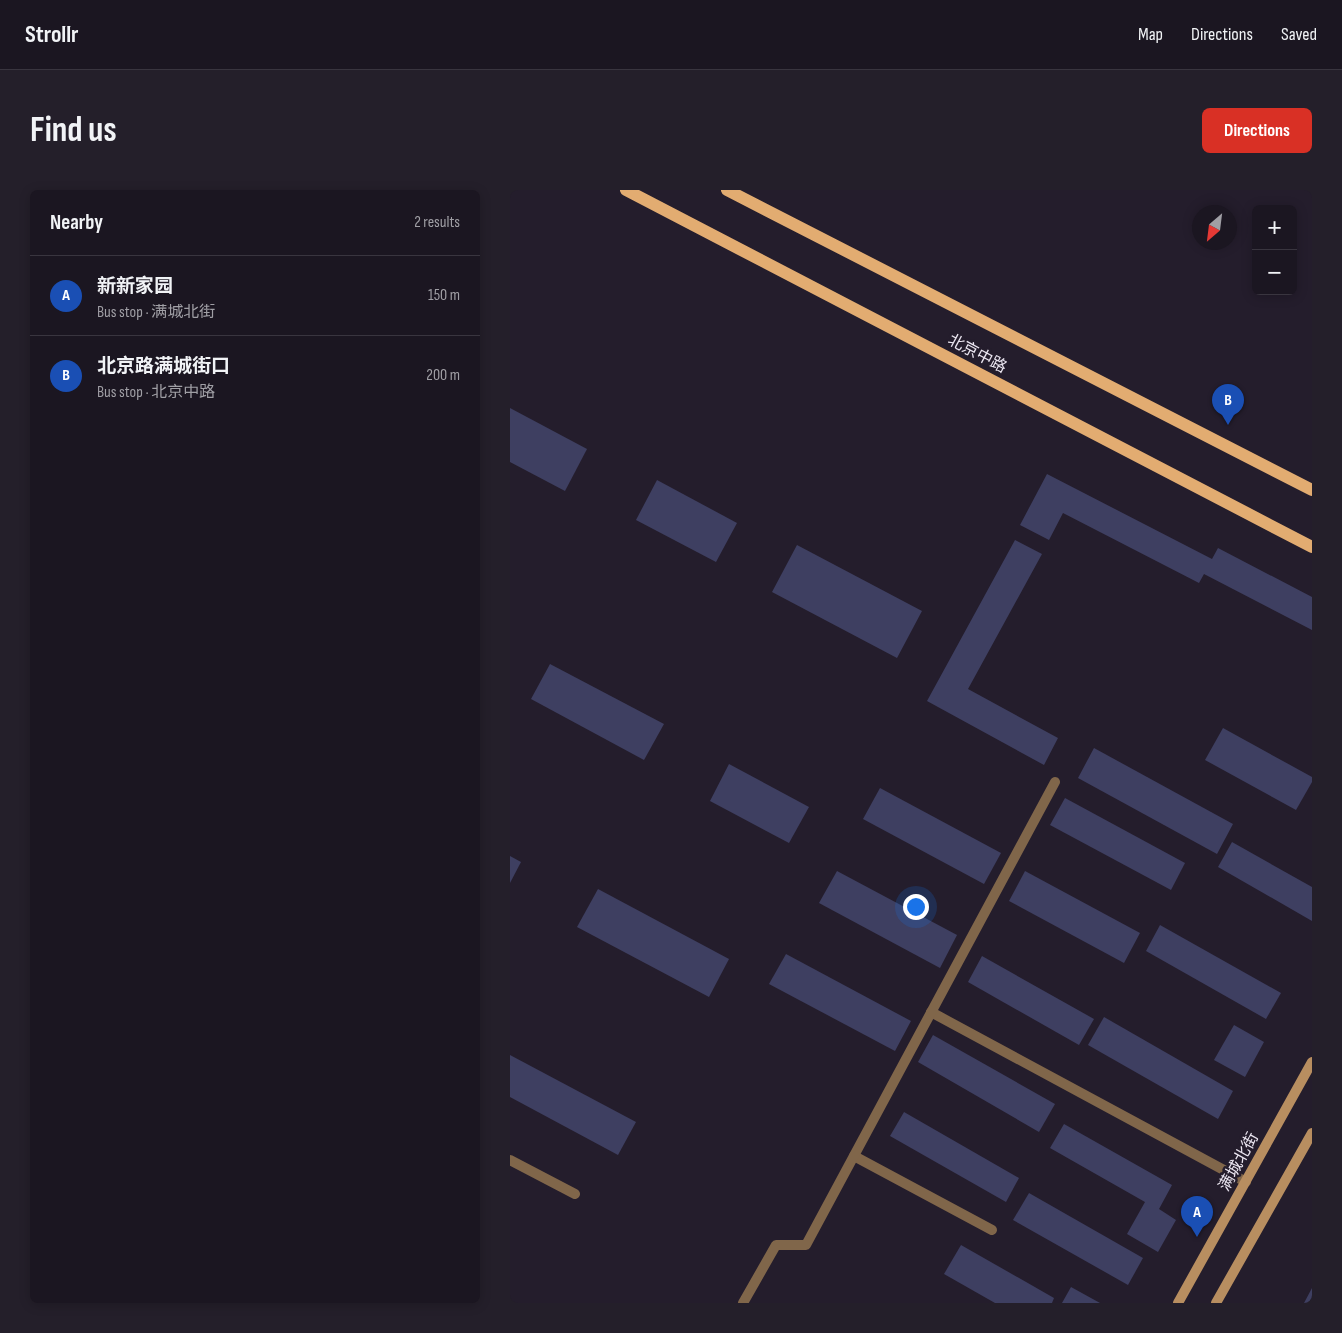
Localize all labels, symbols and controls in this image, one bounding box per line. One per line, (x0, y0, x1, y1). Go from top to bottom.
text: Strollr (25, 20, 79, 49)
text: Map (1138, 24, 1163, 45)
text: Directions (1191, 24, 1253, 45)
text: Saved (1281, 24, 1317, 45)
button: Directions (1202, 108, 1312, 153)
text: Find us (30, 109, 117, 152)
north arrow (1192, 205, 1237, 250)
map controls (1252, 205, 1297, 295)
button: + (1252, 205, 1297, 250)
text: Nearby (50, 210, 103, 235)
text: 2 results (414, 213, 460, 232)
button: − (1252, 250, 1297, 295)
text: 新新家园 (97, 275, 173, 298)
text: A (62, 286, 70, 305)
text: 150 m (428, 286, 460, 305)
text: Bus stop · 满城北街 (97, 303, 215, 322)
street label: 北京中路 (944, 331, 1010, 377)
text: 北京路满城街口 (97, 355, 230, 378)
text: B (62, 366, 70, 385)
text: 200 m (426, 366, 460, 385)
text: Bus stop · 北京中路 (97, 383, 215, 402)
pin: B (1212, 384, 1244, 425)
your location (903, 894, 929, 920)
street label: 满城北街 (1215, 1129, 1263, 1195)
pin: A (1181, 1196, 1213, 1237)

